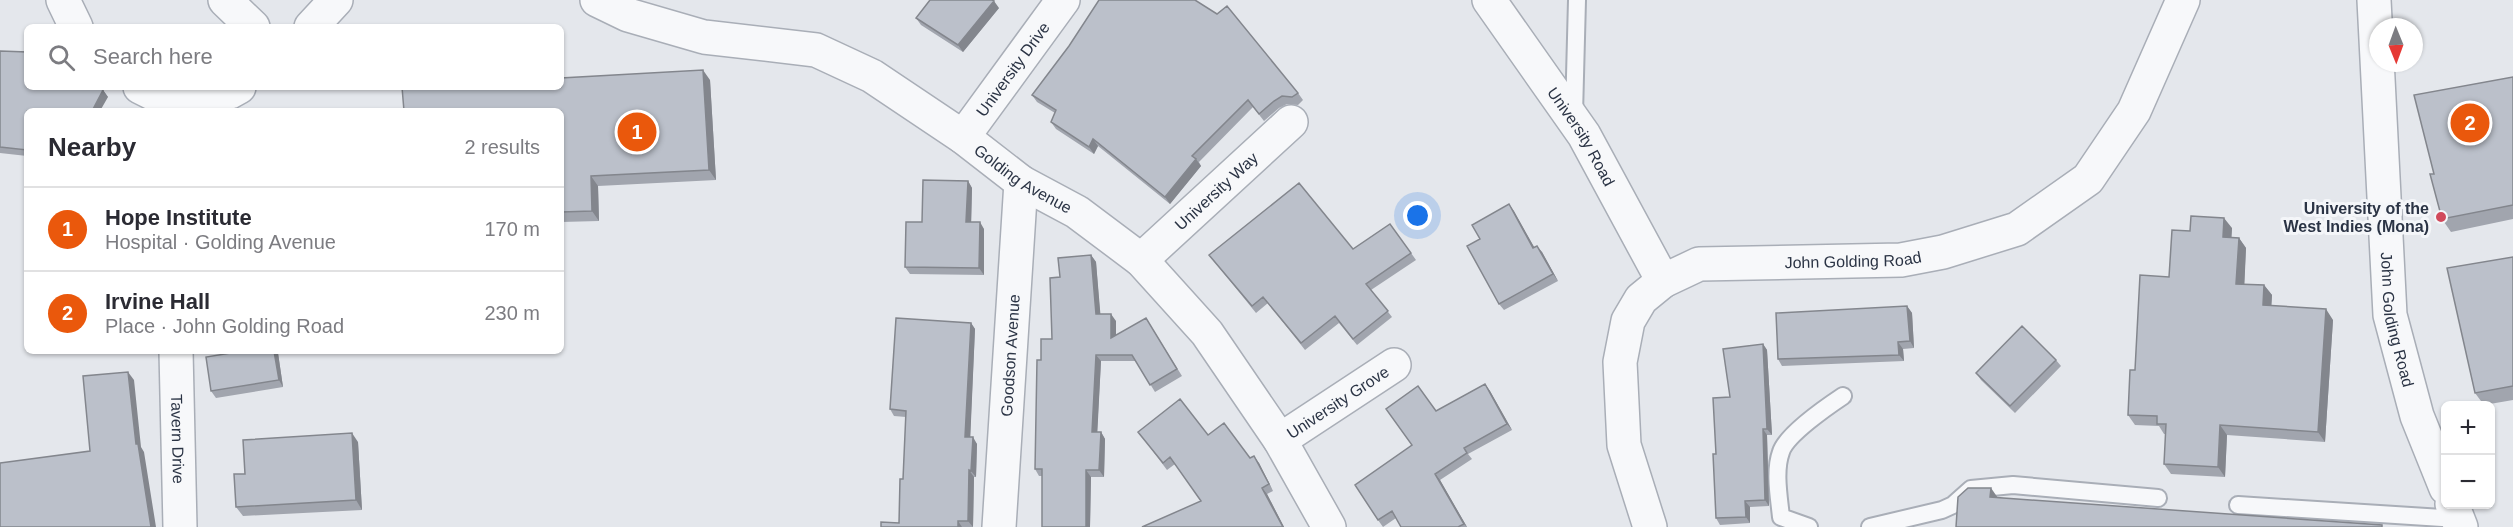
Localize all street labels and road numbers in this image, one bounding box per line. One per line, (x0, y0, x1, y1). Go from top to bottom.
street label: University Drive (973, 19, 1052, 119)
street label: University Road (1544, 84, 1618, 189)
street label: Golding Avenue (971, 141, 1075, 216)
street label: University Way (1171, 149, 1261, 233)
street label: John Golding Road (1784, 248, 1923, 271)
street label: John Golding Road (2378, 252, 2417, 389)
street label: Goodson Avenue (998, 294, 1022, 417)
street label: University Grove (1284, 362, 1392, 442)
street label: Tavern Drive (168, 394, 188, 484)

